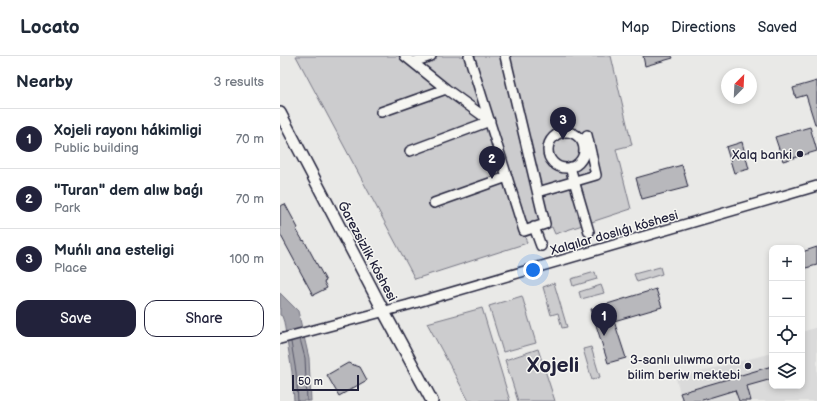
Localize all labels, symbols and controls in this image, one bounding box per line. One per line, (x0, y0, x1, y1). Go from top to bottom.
text: Locato (20, 16, 80, 39)
text: Map (621, 19, 649, 36)
text: Directions (671, 19, 736, 36)
text: Saved (758, 19, 797, 36)
north arrow (721, 68, 757, 104)
text: Nearby (16, 72, 73, 92)
text: 3 results (213, 74, 264, 90)
pin: 3 (550, 107, 576, 140)
text: Xojeli rayonı hákimligi (54, 121, 202, 140)
text: 1 (26, 131, 32, 147)
text: 70 m (236, 131, 264, 147)
text: Public building (54, 140, 139, 156)
pin: 2 (479, 146, 505, 179)
place label: Xalq banki (731, 147, 792, 163)
marker: Xalq banki (795, 149, 805, 159)
text: "Turan" dem alıw baǵı (54, 181, 203, 200)
text: 2 (25, 191, 33, 207)
text: 70 m (236, 191, 264, 207)
street label: Ǵarezsizlik kóshesi (334, 198, 401, 304)
text: Park (54, 200, 80, 216)
street label: Xalqılar doslıǵı kóshesi (548, 207, 680, 259)
text: Muńlı ana esteligi (54, 241, 174, 260)
map controls (769, 245, 805, 389)
button: + (769, 245, 805, 281)
text: 3 (25, 251, 33, 267)
text: 100 m (229, 251, 264, 267)
text: Place (54, 260, 87, 276)
your location (523, 260, 543, 280)
button: − (769, 281, 805, 317)
button: Save (16, 300, 136, 337)
button: Share (144, 300, 264, 337)
pin: 1 (591, 303, 617, 336)
button: locate (769, 317, 805, 353)
place label: 3-sanlı ulıwma orta bilim beriw mektebi (628, 352, 740, 383)
district label: Xojeli (527, 353, 579, 378)
button: layers (769, 353, 805, 389)
marker: 3-sanlı ulıwma orta bilim beriw mektebi (743, 361, 753, 371)
scale bar (292, 373, 359, 392)
text: 50 m (298, 375, 323, 388)

